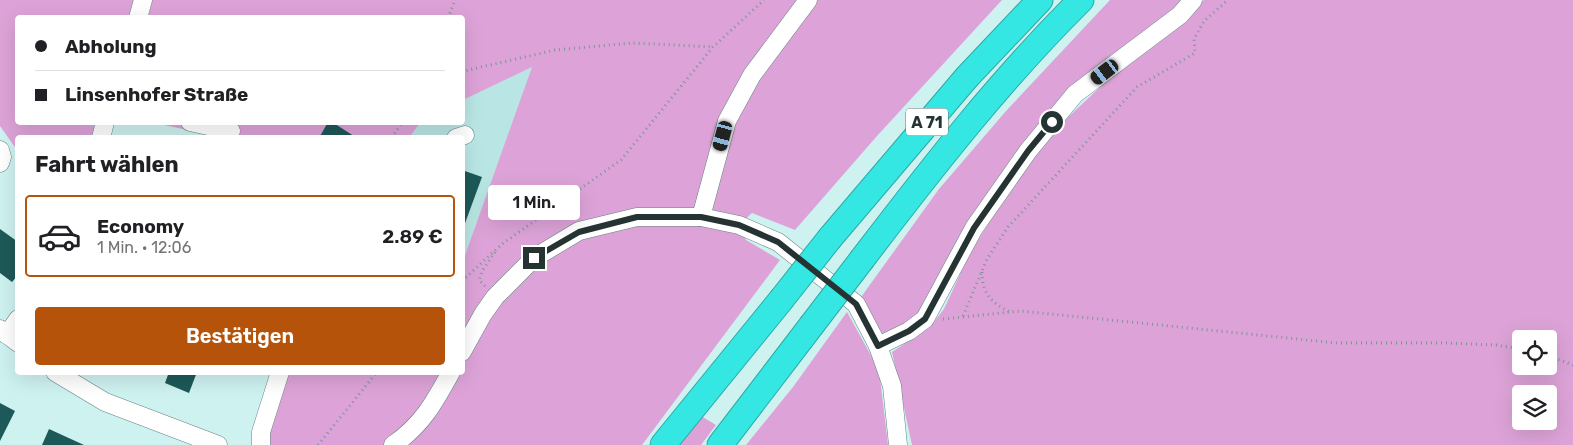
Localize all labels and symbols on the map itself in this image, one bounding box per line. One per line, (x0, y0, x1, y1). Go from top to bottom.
car (1088, 57, 1121, 87)
road number: A 71 (906, 108, 948, 136)
route start (1041, 111, 1063, 133)
car (711, 120, 734, 152)
callout: 1 Min. (488, 186, 580, 220)
route end (523, 247, 545, 269)

